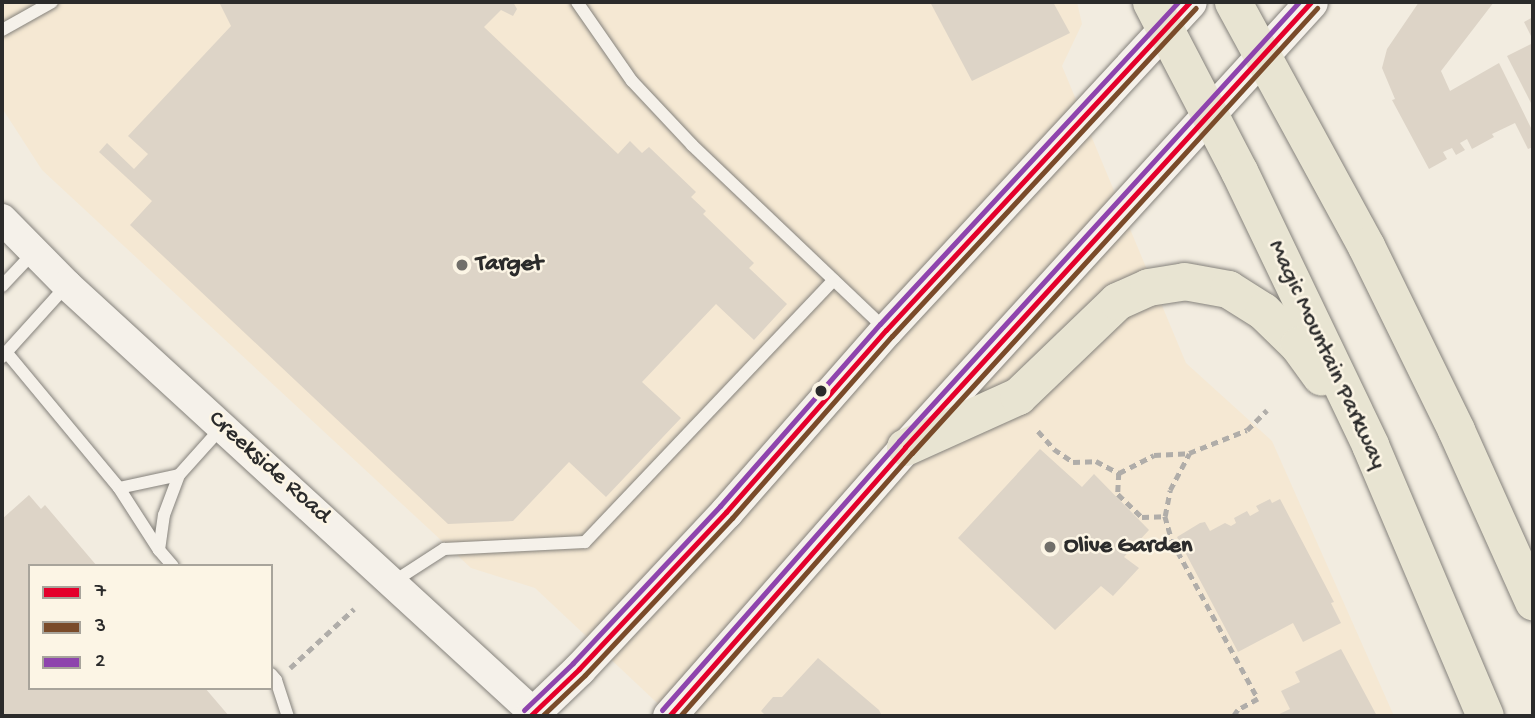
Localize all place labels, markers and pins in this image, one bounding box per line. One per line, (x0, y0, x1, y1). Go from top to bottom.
place label: Target (476, 251, 543, 279)
marker: Target (454, 257, 470, 273)
unlabelled marker (814, 384, 828, 398)
place label: Olive Garden (1064, 533, 1192, 561)
marker: Olive Garden (1042, 539, 1058, 555)

